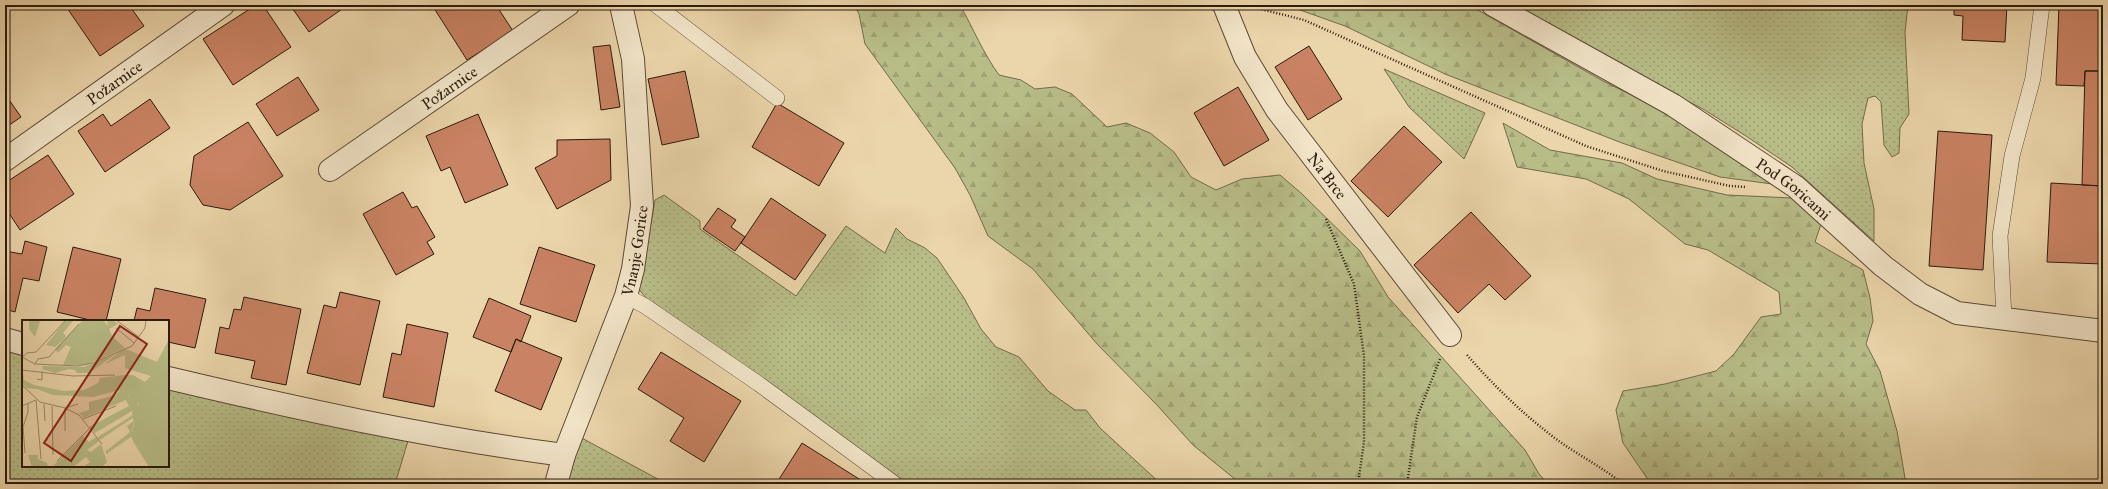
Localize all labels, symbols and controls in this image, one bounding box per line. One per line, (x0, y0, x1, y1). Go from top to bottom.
street label: Požarnice (83, 56, 146, 109)
street label: Požarnice (418, 62, 481, 114)
street label: Na Brce (1303, 149, 1351, 203)
street label: Pod Goricami (1752, 154, 1835, 225)
street label: Vnanje Gorice (617, 204, 652, 299)
inset map (22, 320, 169, 467)

